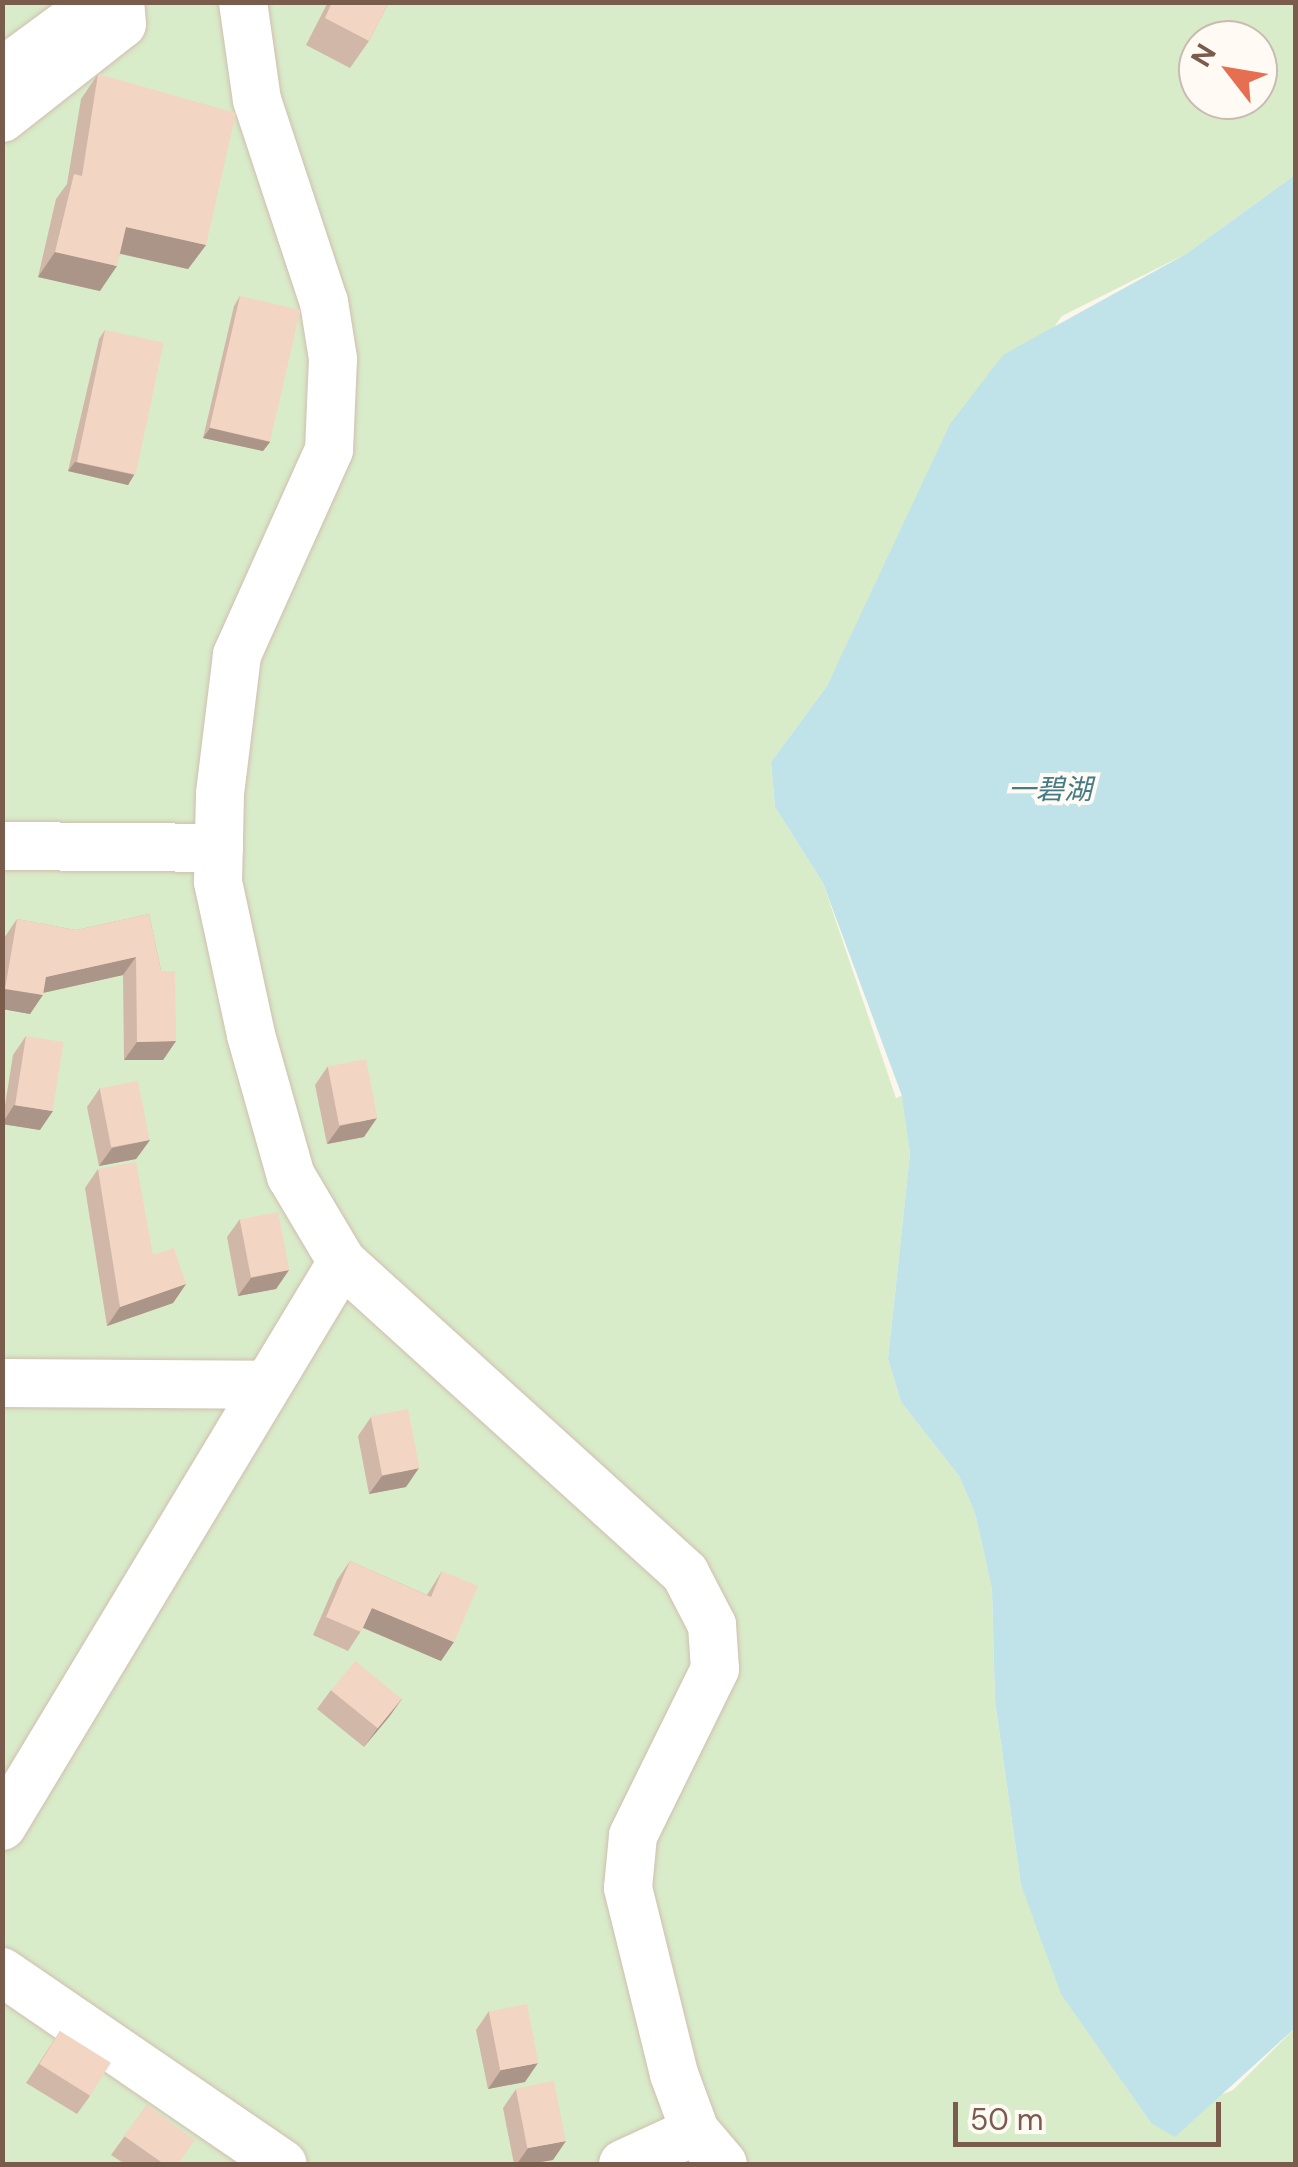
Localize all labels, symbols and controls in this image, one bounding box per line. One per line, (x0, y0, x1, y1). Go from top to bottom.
north arrow (1178, 20, 1278, 120)
text: N (1182, 37, 1225, 74)
water label: 一碧湖 (1008, 773, 1092, 807)
scale bar (958, 2082, 1226, 2144)
text: 50 m (970, 2100, 1044, 2139)

